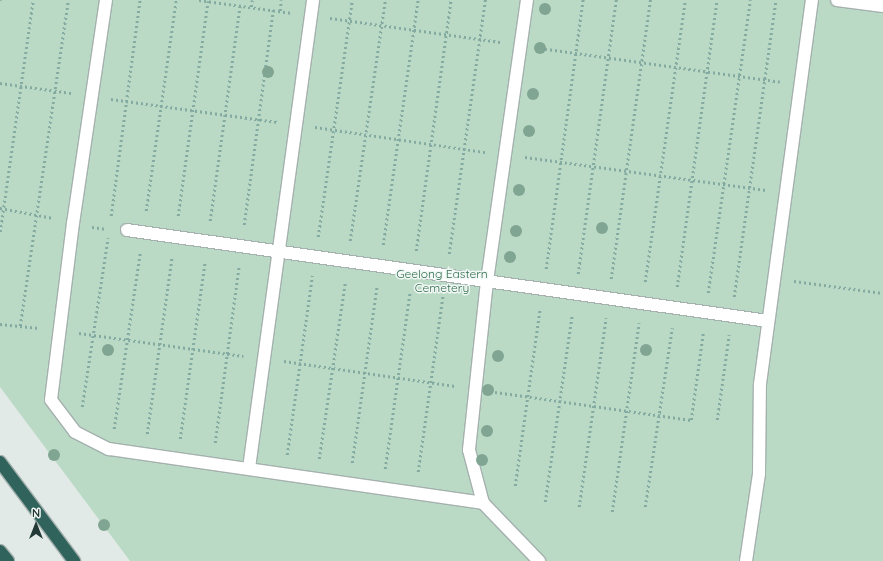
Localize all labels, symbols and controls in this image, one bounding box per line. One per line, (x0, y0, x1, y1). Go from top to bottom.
park label: Geelong Eastern Cemetery (396, 267, 488, 295)
north arrow (16, 505, 56, 545)
text: N (32, 506, 40, 520)

